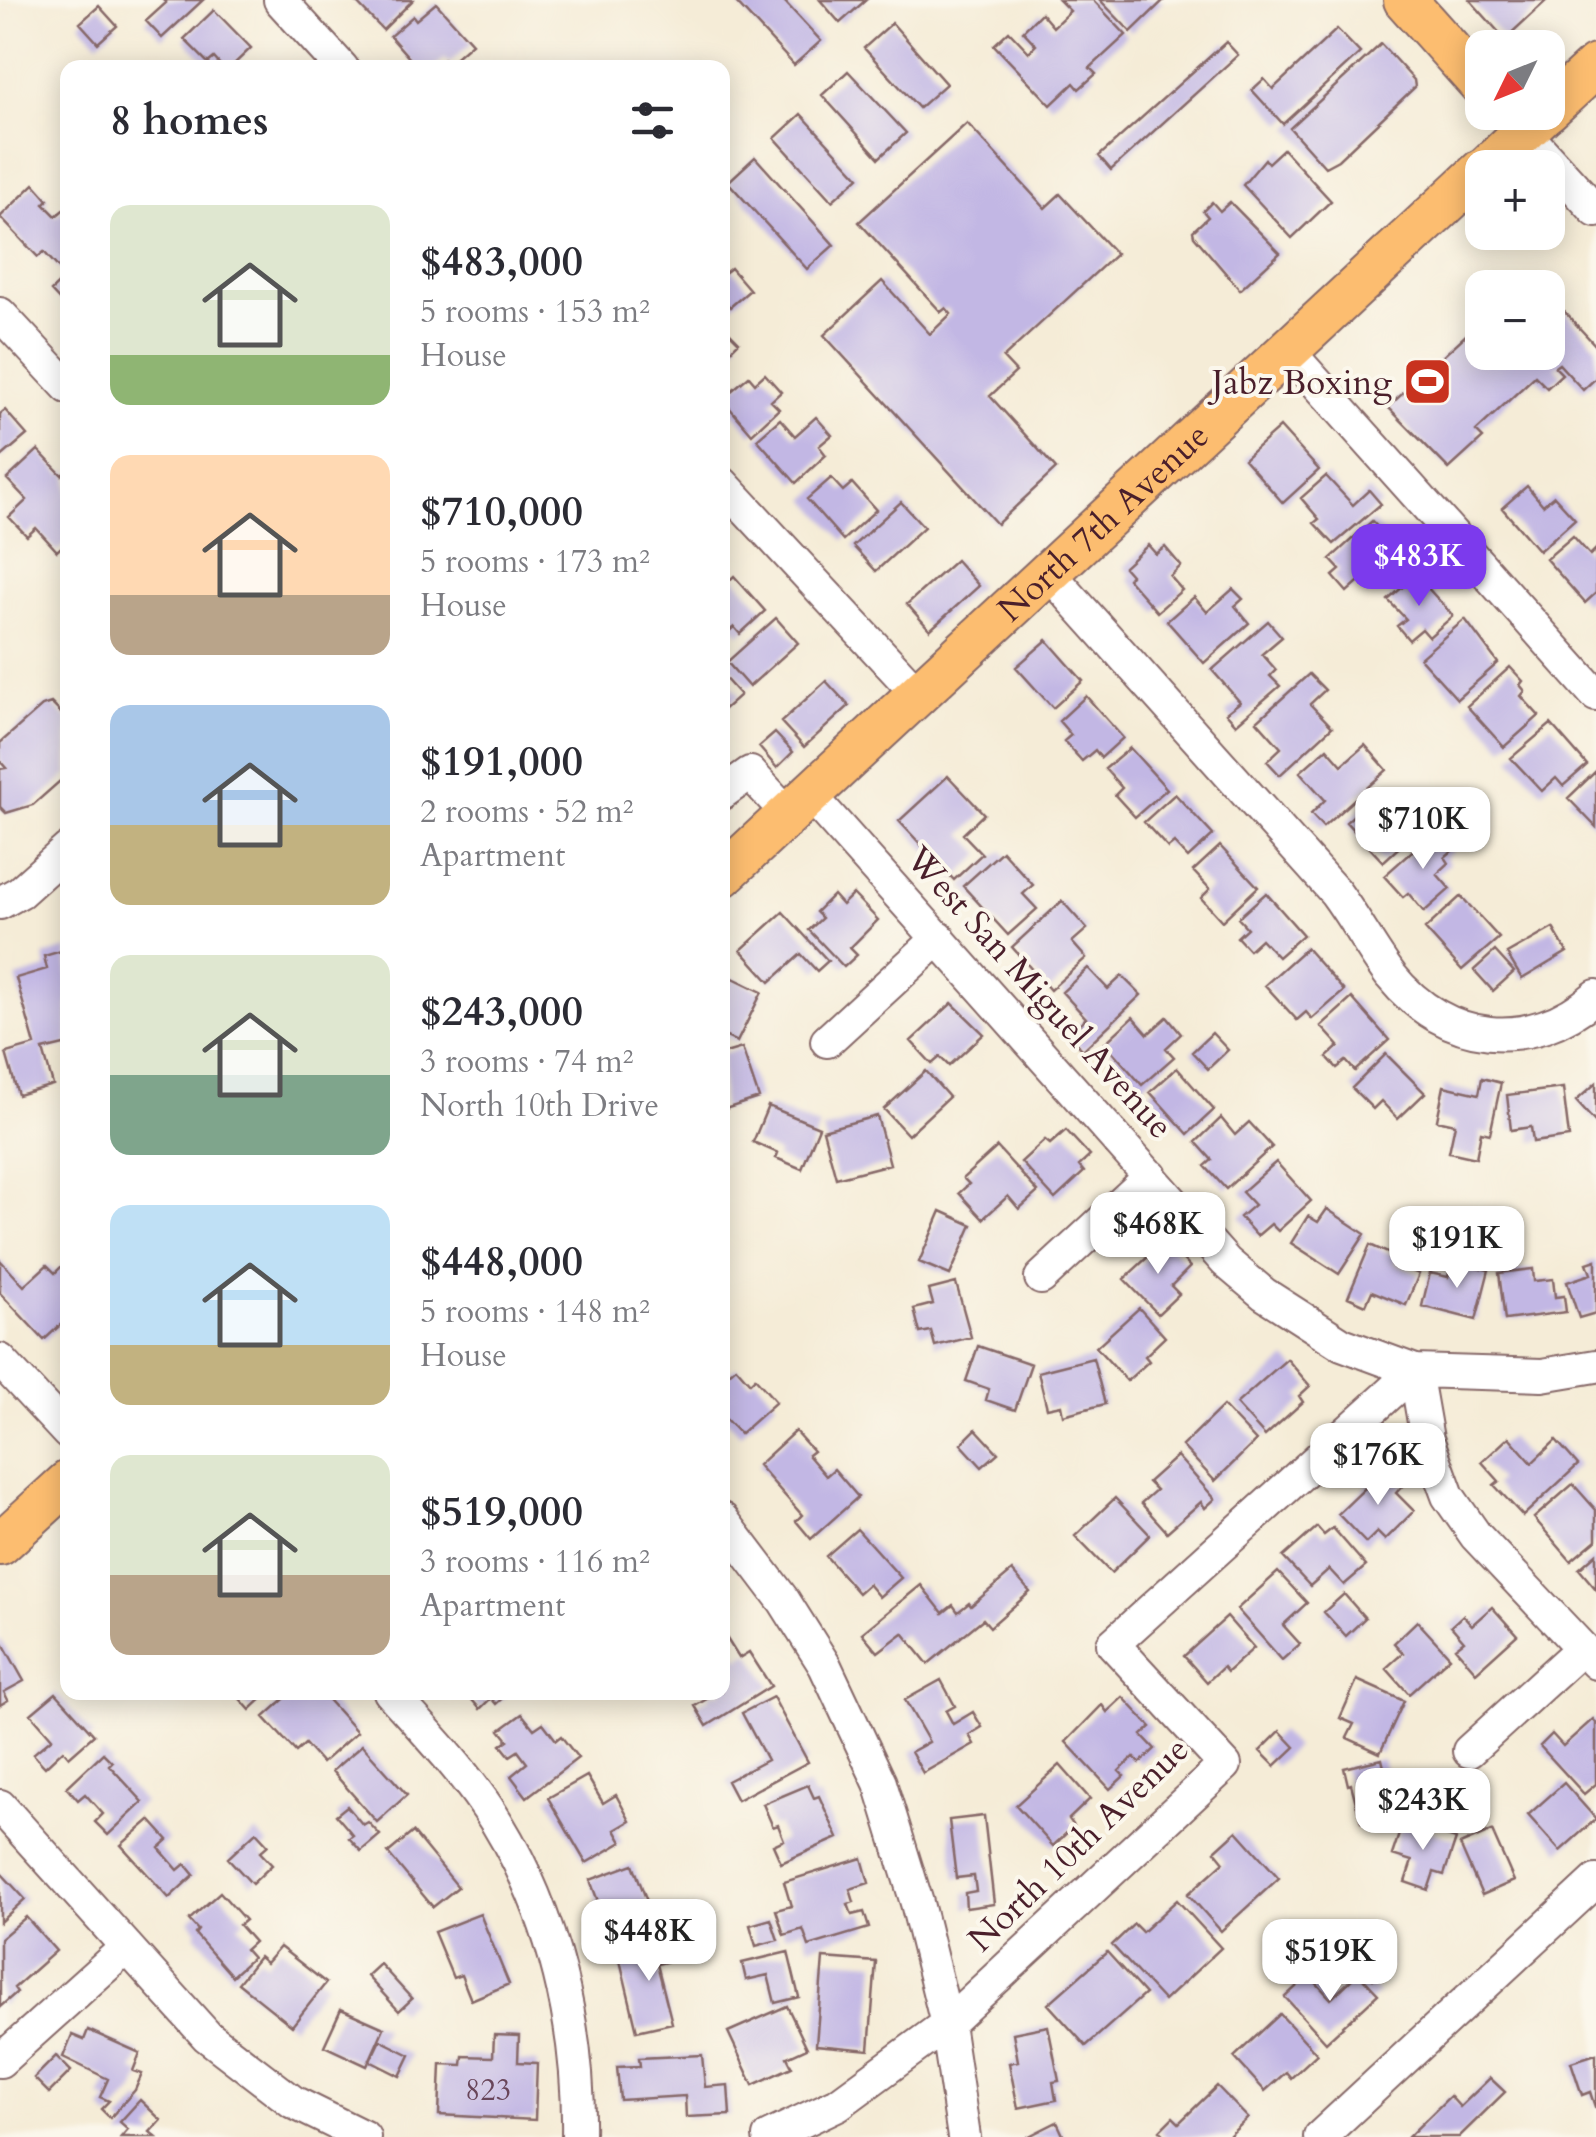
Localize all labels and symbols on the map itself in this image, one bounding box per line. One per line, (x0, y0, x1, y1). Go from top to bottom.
north arrow (1465, 30, 1565, 130)
sports icon: Jabz Boxing (1401, 356, 1453, 408)
place label: Jabz Boxing (1207, 359, 1392, 407)
street label: North 7th Avenue (988, 413, 1220, 633)
pin: $483K (1349, 524, 1489, 609)
pin: $710K (1353, 787, 1493, 872)
street label: West San Miguel Avenue (894, 835, 1184, 1149)
pin: $468K (1088, 1192, 1228, 1277)
pin: $191K (1387, 1206, 1527, 1291)
pin: $176K (1308, 1423, 1448, 1508)
street label: North 10th Avenue (958, 1727, 1200, 1963)
pin: $243K (1353, 1768, 1493, 1853)
pin: $448K (579, 1899, 719, 1984)
pin: $519K (1260, 1919, 1400, 2004)
house number: 823 (465, 2070, 511, 2111)

